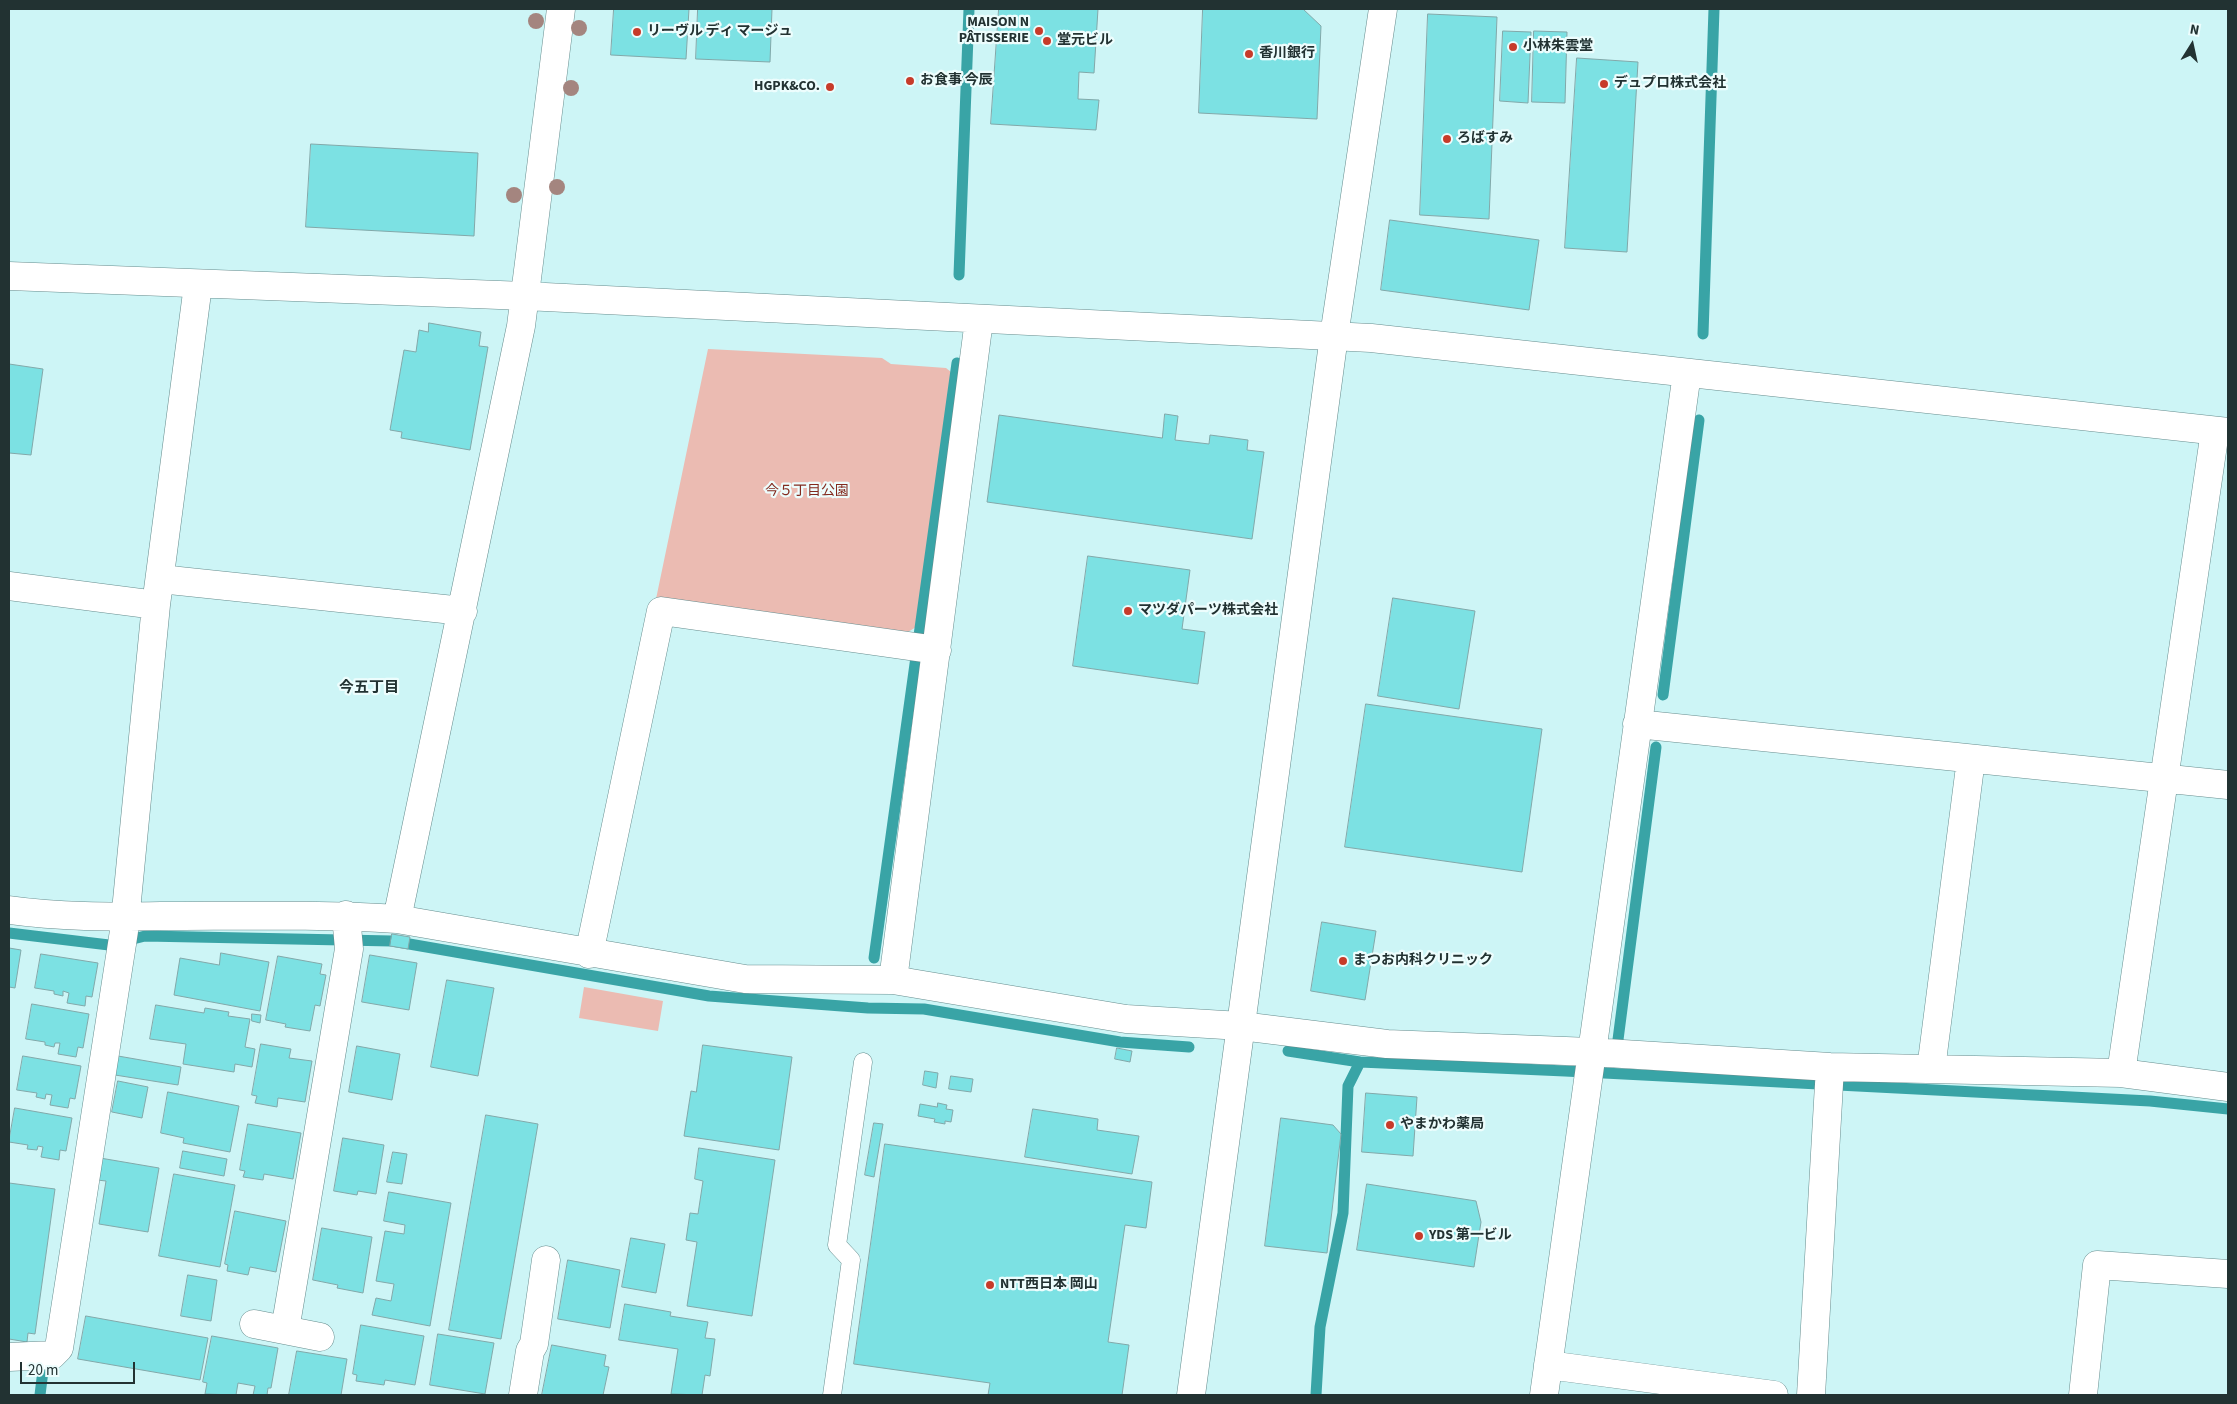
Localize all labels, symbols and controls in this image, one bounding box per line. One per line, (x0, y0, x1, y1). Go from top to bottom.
place label: MAISON N PÂTISSERIE (959, 15, 1029, 48)
north arrow (2167, 20, 2217, 70)
text: N (2188, 20, 2201, 41)
place label: リーヴル ディ マージュ (647, 24, 793, 40)
marker: MAISON N PÂTISSERIE (1033, 25, 1045, 37)
marker: リーヴル ディ マージュ (631, 26, 643, 38)
place label: 堂元ビル (1057, 33, 1113, 49)
marker: 堂元ビル (1041, 35, 1053, 47)
place label: 小林朱雲堂 (1523, 39, 1593, 55)
marker: 小林朱雲堂 (1507, 41, 1519, 53)
place label: 香川銀行 (1259, 46, 1315, 62)
marker: 香川銀行 (1243, 48, 1255, 60)
place label: お食事 今辰 (920, 73, 993, 89)
marker: お食事 今辰 (904, 75, 916, 87)
place label: デュプロ株式会社 (1614, 76, 1726, 92)
marker: デュプロ株式会社 (1598, 78, 1610, 90)
place label: HGPK&CO. (754, 79, 820, 95)
marker: HGPK&CO. (824, 81, 836, 93)
place label: ろばすみ (1457, 131, 1513, 147)
marker: ろばすみ (1441, 133, 1453, 145)
park label: 今５丁目公園 (765, 484, 849, 500)
place label: マツダパーツ株式会社 (1138, 603, 1278, 619)
marker: マツダパーツ株式会社 (1122, 605, 1134, 617)
district label: 今五丁目 (339, 680, 399, 698)
place label: まつお内科クリニック (1353, 953, 1493, 969)
marker: まつお内科クリニック (1337, 955, 1349, 967)
place label: やまかわ薬局 (1400, 1117, 1484, 1133)
marker: やまかわ薬局 (1384, 1119, 1396, 1131)
place label: YDS 第一ビル (1429, 1228, 1512, 1244)
marker: YDS 第一ビル (1413, 1230, 1425, 1242)
place label: NTT西日本 岡山 (1000, 1277, 1098, 1293)
marker: NTT西日本 岡山 (984, 1279, 996, 1291)
scale bar (22, 1352, 138, 1384)
text: 20 m (28, 1360, 58, 1381)

